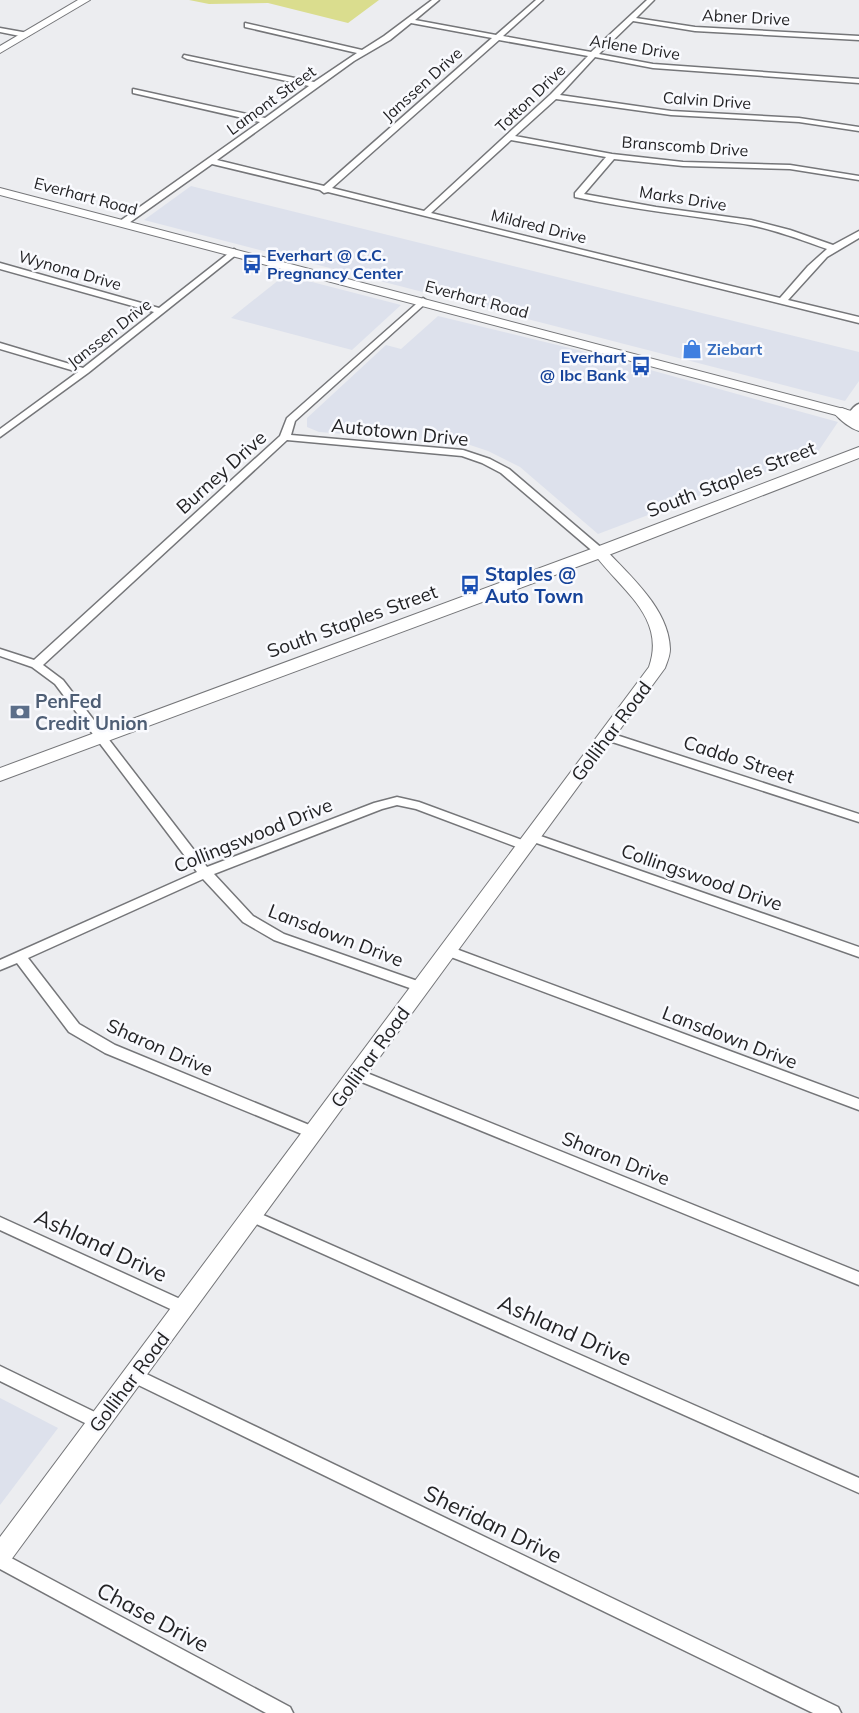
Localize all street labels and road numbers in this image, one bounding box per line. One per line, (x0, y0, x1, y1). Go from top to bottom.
street label: Abner Drive (701, 5, 791, 29)
street label: Arlene Drive (588, 30, 682, 64)
street label: Janssen Drive (378, 43, 466, 125)
street label: Totton Drive (491, 60, 569, 136)
street label: Lamont Street (223, 61, 320, 139)
street label: Calvin Drive (662, 87, 752, 113)
street label: Branscomb Drive (621, 132, 749, 160)
street label: Everhart Road (32, 173, 140, 219)
street label: Marks Drive (638, 181, 728, 215)
street label: Mildred Drive (489, 204, 589, 248)
street label: Wynona Drive (16, 246, 124, 294)
street label: Everhart Road (423, 276, 531, 322)
street label: Janssen Drive (63, 294, 155, 372)
street label: Autotown Drive (330, 413, 470, 451)
street label: Burney Drive (171, 425, 271, 519)
street label: South Staples Street (643, 436, 819, 522)
street label: South Staples Street (264, 579, 441, 663)
street label: Gollihar Road (566, 676, 656, 786)
street label: Caddo Street (680, 730, 798, 788)
street label: Collingswood Drive (170, 792, 336, 878)
street label: Collingswood Drive (618, 838, 786, 916)
street label: Lansdown Drive (265, 898, 407, 972)
street label: Lansdown Drive (659, 1000, 801, 1074)
street label: Gollihar Road (325, 1002, 415, 1112)
street label: Sharon Drive (103, 1013, 217, 1081)
street label: Sharon Drive (559, 1126, 673, 1190)
street label: Ashland Drive (30, 1202, 172, 1288)
street label: Ashland Drive (494, 1288, 636, 1372)
street label: Gollihar Road (84, 1327, 174, 1437)
street label: Sheridan Drive (419, 1479, 567, 1569)
street label: Chase Drive (92, 1576, 214, 1658)

